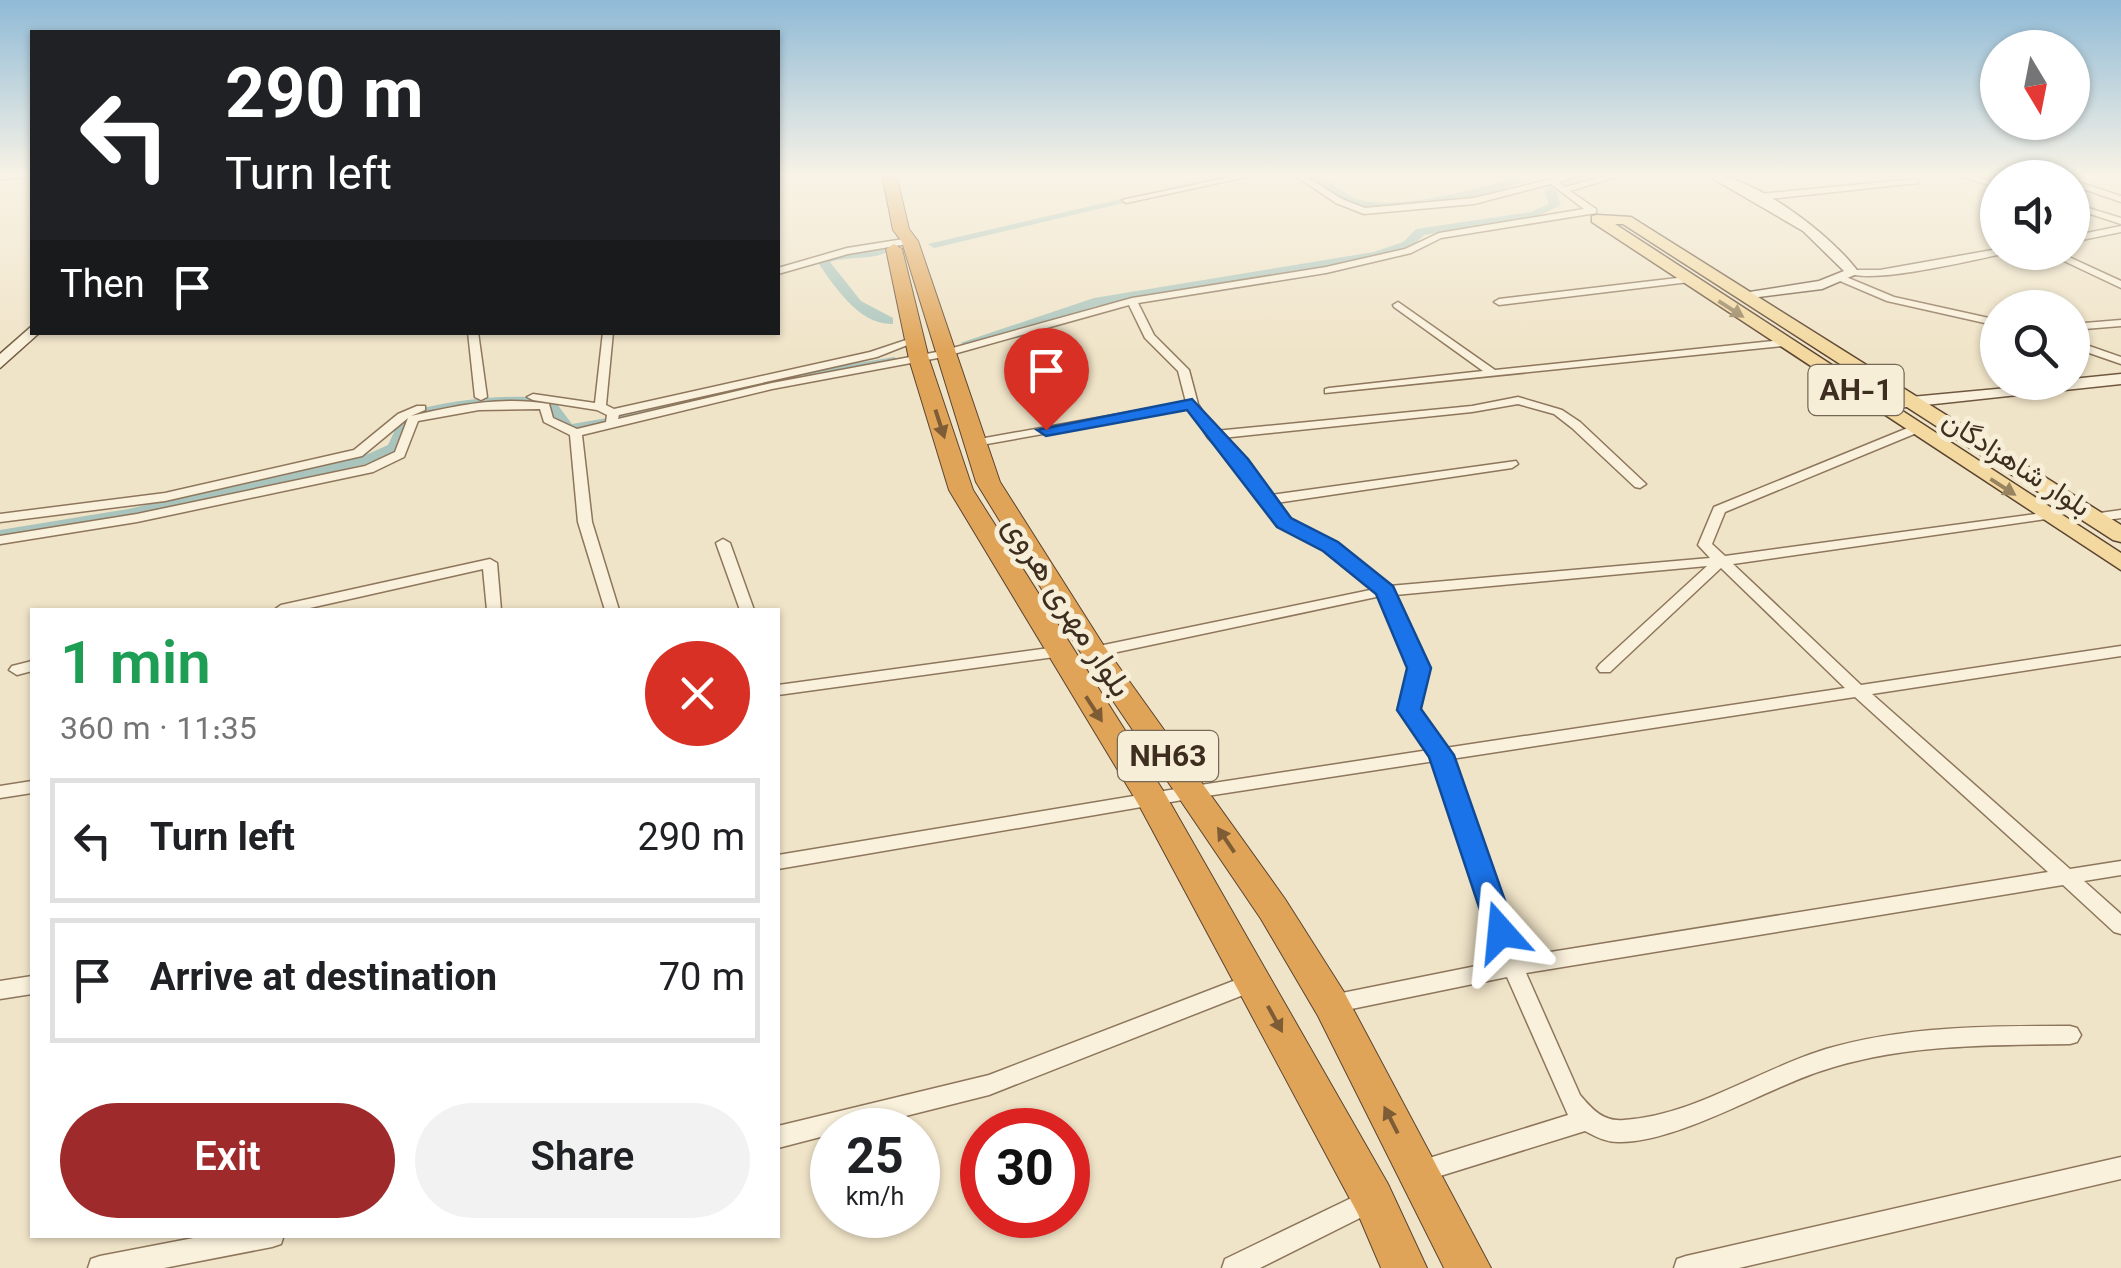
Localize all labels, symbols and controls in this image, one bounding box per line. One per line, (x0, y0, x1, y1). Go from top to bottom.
north arrow (1980, 30, 2090, 140)
map controls (1980, 30, 2090, 400)
text: 290 m (225, 45, 424, 155)
icon: left (60, 70, 190, 200)
text: Turn left (225, 143, 392, 213)
button: sound (1980, 160, 2090, 270)
text: Then (60, 258, 145, 317)
icon: arrive (165, 260, 220, 315)
button: search (1980, 290, 2090, 400)
one-way arrow (1718, 300, 1745, 318)
pin (1004, 328, 1089, 431)
icon: arrive (1019, 343, 1074, 398)
road number: AH-1 (1808, 365, 1904, 415)
street label: بلوار شاهزادگان (1932, 401, 2098, 530)
one-way arrow (933, 409, 948, 440)
one-way arrow (1990, 477, 2017, 495)
street label: بلوار مهری هروی (988, 507, 1143, 709)
text: 1 min (60, 621, 211, 715)
button: close (645, 641, 750, 746)
one-way arrow (1084, 695, 1102, 722)
text: 360 m · 11:35 (60, 706, 257, 756)
road number: NH63 (1118, 731, 1218, 781)
text: Turn left (150, 811, 295, 870)
text: 290 m (637, 811, 745, 870)
icon: left (65, 813, 120, 868)
one-way arrow (1217, 826, 1236, 853)
position arrow (1449, 880, 1553, 984)
text: Arrive at destination (150, 951, 497, 1010)
text: 70 m (659, 951, 745, 1010)
icon: arrive (65, 953, 120, 1008)
one-way arrow (1266, 1005, 1283, 1034)
button: Exit (60, 1103, 395, 1218)
button: Share (415, 1103, 750, 1218)
one-way arrow (1383, 1105, 1400, 1134)
speed limit sign: 30 (960, 1108, 1090, 1238)
text: 25 (846, 1122, 904, 1200)
text: km/h (846, 1179, 904, 1218)

